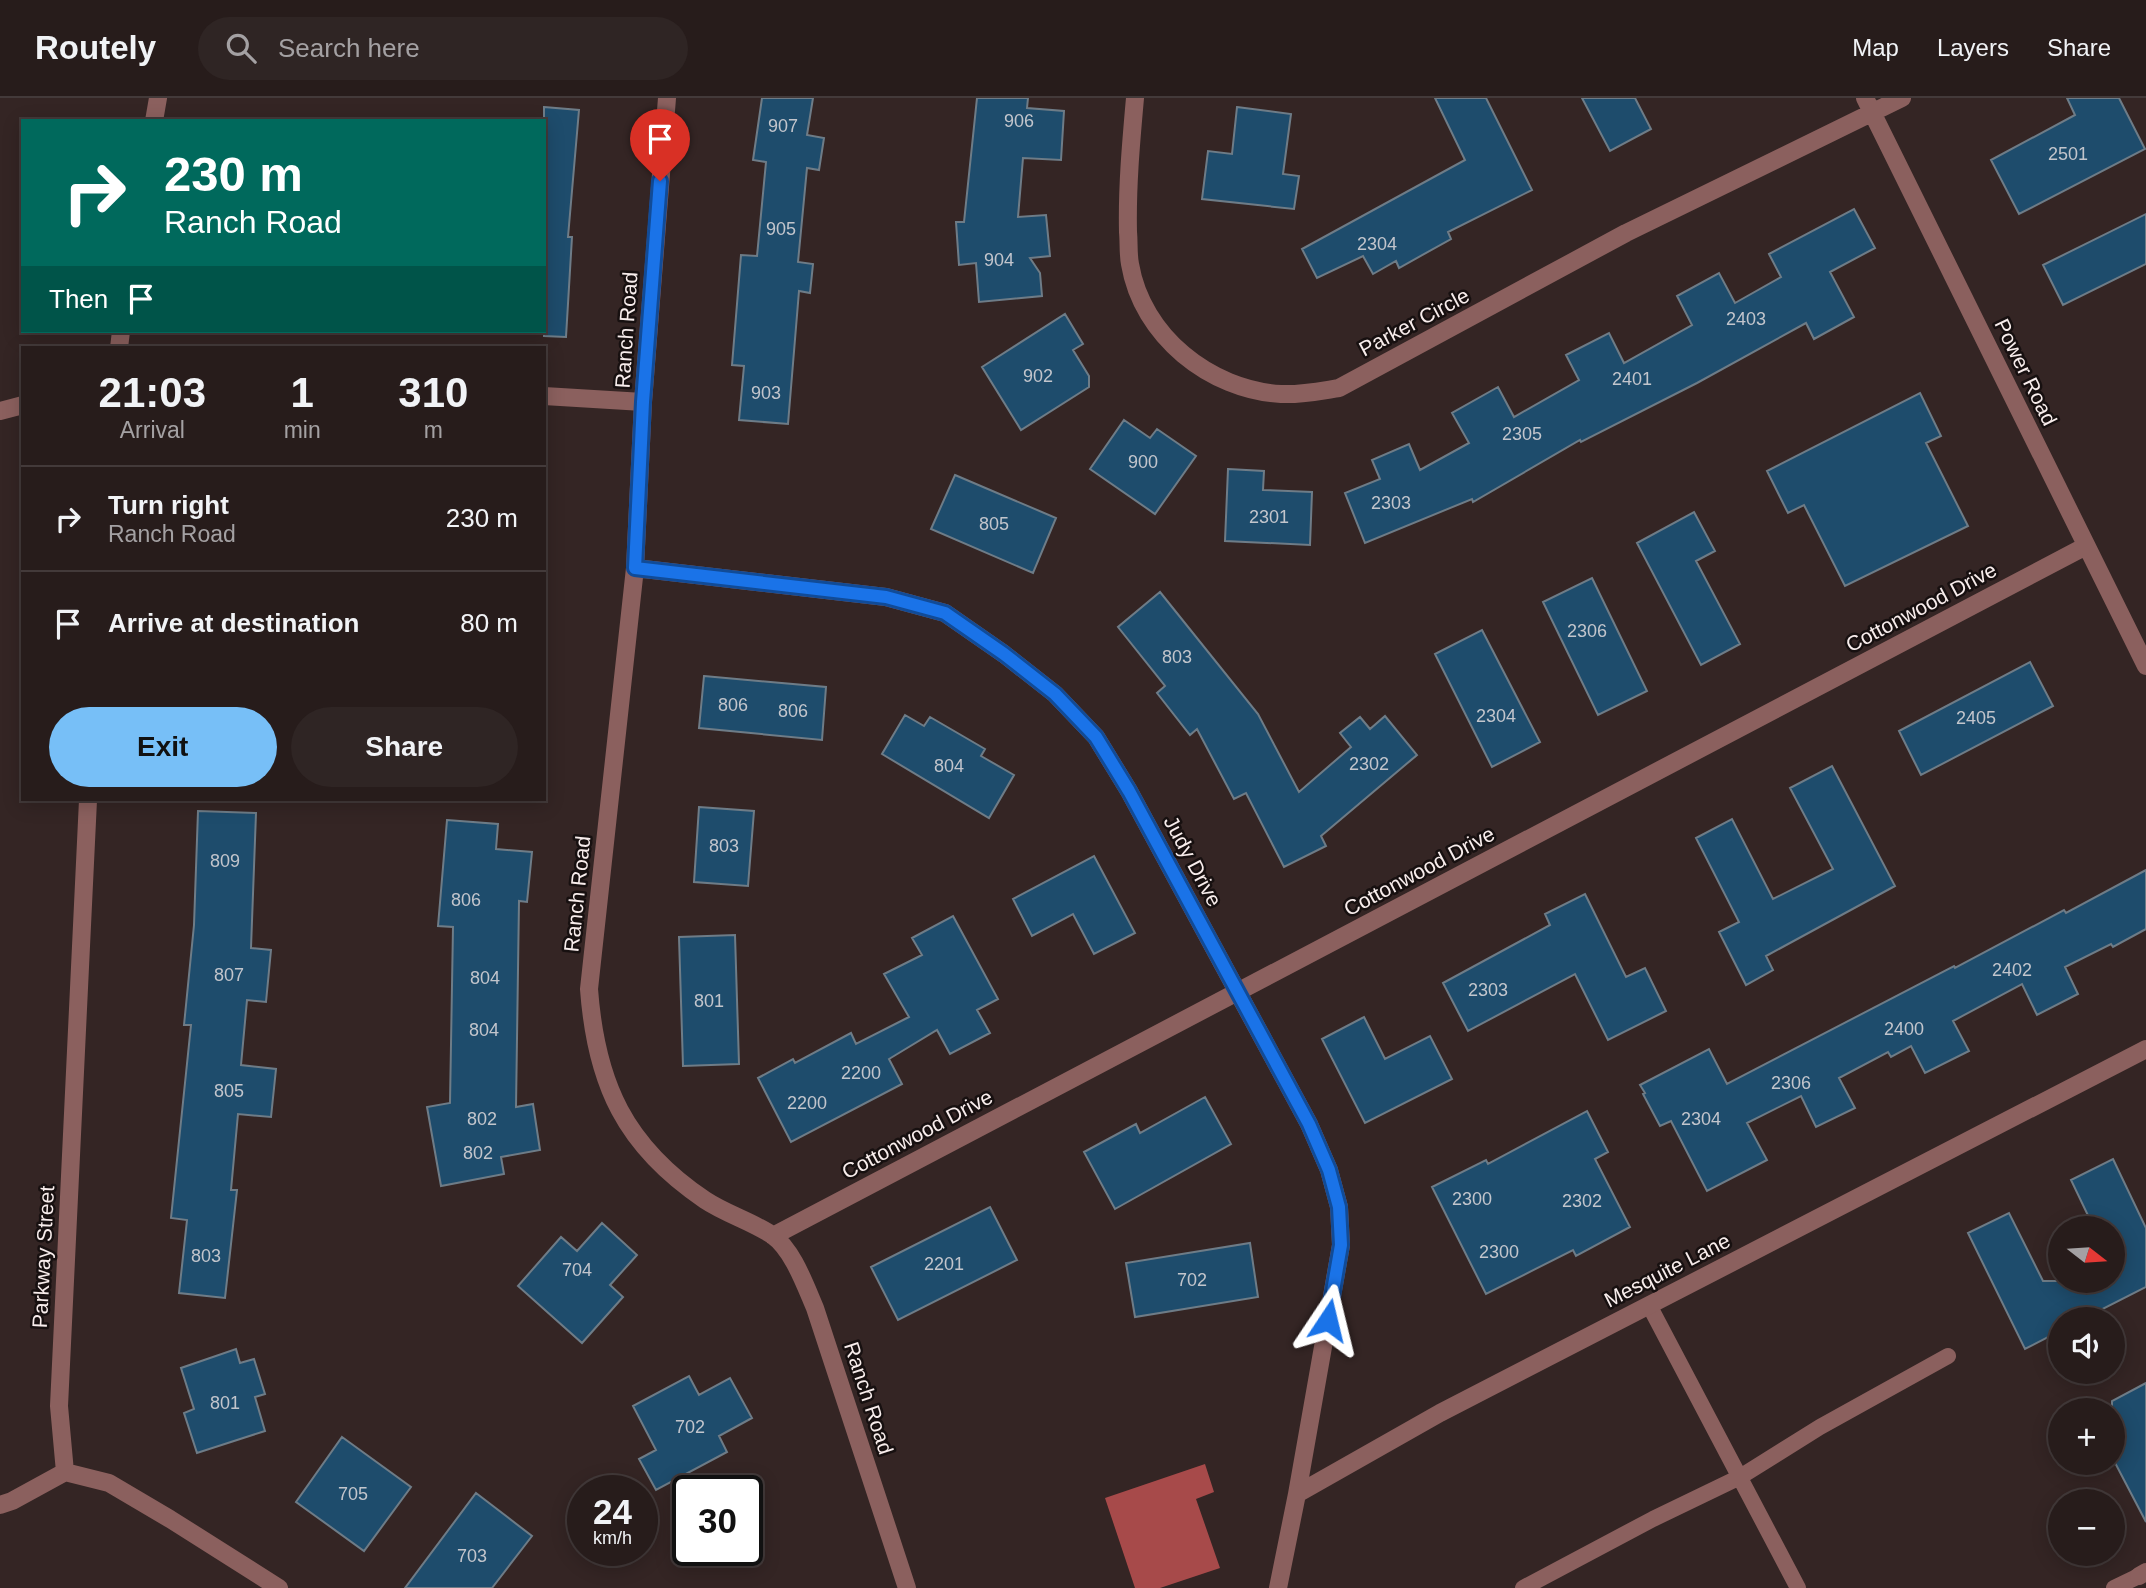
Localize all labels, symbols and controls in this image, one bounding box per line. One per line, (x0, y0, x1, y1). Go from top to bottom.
search box (198, 17, 688, 80)
text: Routely (35, 29, 156, 66)
icon: search (222, 29, 260, 67)
text: Search here (278, 33, 420, 63)
text: Map (1852, 34, 1899, 61)
text: Layers (1937, 34, 2009, 61)
text: Share (2047, 34, 2111, 61)
pin (630, 109, 690, 181)
house number: 906 (1004, 111, 1034, 131)
house number: 907 (768, 116, 798, 136)
icon: arrive (641, 120, 679, 158)
house number: 2501 (2048, 144, 2088, 164)
icon: right (49, 147, 140, 238)
text: 230 m (164, 147, 303, 201)
text: Ranch Road (164, 204, 342, 240)
house number: 905 (766, 219, 796, 239)
house number: 2304 (1357, 234, 1397, 254)
house number: 904 (984, 250, 1014, 270)
street label: Ranch Road (610, 271, 642, 389)
icon: arrive (122, 280, 160, 318)
street label: Parker Circle (1355, 283, 1473, 361)
text: Then (49, 284, 108, 314)
house number: 2403 (1726, 309, 1766, 329)
street label: Power Road (1990, 315, 2062, 429)
house number: 902 (1023, 366, 1053, 386)
text: 21:03 (99, 369, 206, 416)
text: 1 (290, 369, 314, 416)
text: 310 (398, 369, 468, 416)
house number: 2401 (1612, 369, 1652, 389)
house number: 903 (751, 383, 781, 403)
text: Arrival (120, 417, 185, 443)
text: min (284, 417, 321, 443)
text: m (424, 417, 443, 443)
house number: 2305 (1502, 424, 1542, 444)
house number: 900 (1128, 452, 1158, 472)
text: Turn right (108, 490, 229, 520)
house number: 2303 (1371, 493, 1411, 513)
icon: right (49, 500, 87, 538)
text: 230 m (446, 503, 518, 533)
house number: 2301 (1249, 507, 1289, 527)
house number: 805 (979, 514, 1009, 534)
text: Ranch Road (108, 521, 236, 547)
street label: Cottonwood Drive (1842, 558, 2000, 656)
icon: arrive (49, 605, 87, 643)
text: Arrive at destination (108, 608, 359, 638)
text: 80 m (460, 608, 518, 638)
house number: 2306 (1567, 621, 1607, 641)
house number: 803 (1162, 647, 1192, 667)
house number: 806 (718, 695, 748, 715)
house number: 806 (778, 701, 808, 721)
house number: 2304 (1476, 706, 1516, 726)
button: Exit (49, 707, 277, 787)
button: Share (291, 707, 518, 787)
house number: 2405 (1956, 708, 1996, 728)
house number: 2302 (1349, 754, 1389, 774)
house number: 804 (934, 756, 964, 776)
street label: Judy Drive (1160, 812, 1226, 910)
street label: Cottonwood Drive (1340, 822, 1498, 920)
street label: Ranch Road (559, 835, 595, 953)
house number: 803 (709, 836, 739, 856)
house number: 809 (210, 851, 240, 871)
house number: 806 (451, 890, 481, 910)
house number: 2402 (1992, 960, 2032, 980)
house number: 807 (214, 965, 244, 985)
house number: 804 (470, 968, 500, 988)
house number: 2303 (1468, 980, 1508, 1000)
house number: 801 (694, 991, 724, 1011)
house number: 2400 (1884, 1019, 1924, 1039)
house number: 804 (469, 1020, 499, 1040)
house number: 2200 (841, 1063, 881, 1083)
house number: 2306 (1771, 1073, 1811, 1093)
house number: 805 (214, 1081, 244, 1101)
street label: Cottonwood Drive (838, 1085, 996, 1183)
house number: 2200 (787, 1093, 827, 1113)
house number: 802 (467, 1109, 497, 1129)
house number: 2304 (1681, 1109, 1721, 1129)
house number: 802 (463, 1143, 493, 1163)
street label: Parkway Street (28, 1185, 58, 1329)
house number: 2300 (1452, 1189, 1492, 1209)
house number: 2302 (1562, 1191, 1602, 1211)
north arrow (2048, 1216, 2124, 1293)
map controls (2048, 1216, 2125, 1566)
street label: Mesquite Lane (1600, 1228, 1734, 1312)
house number: 2300 (1479, 1242, 1519, 1262)
house number: 803 (191, 1246, 221, 1266)
house number: 2201 (924, 1254, 964, 1274)
house number: 704 (562, 1260, 592, 1280)
house number: 702 (1177, 1270, 1207, 1290)
position arrow (1291, 1283, 1365, 1357)
button: sound (2048, 1307, 2125, 1384)
street label: Ranch Road (840, 1339, 898, 1457)
house number: 801 (210, 1393, 240, 1413)
button: + (2048, 1398, 2125, 1475)
house number: 702 (675, 1417, 705, 1437)
speed limit sign: 30 (672, 1475, 763, 1566)
house number: 705 (338, 1484, 368, 1504)
button: − (2048, 1489, 2125, 1566)
text: 24 (593, 1492, 632, 1531)
text: km/h (593, 1528, 632, 1548)
house number: 703 (457, 1546, 487, 1566)

